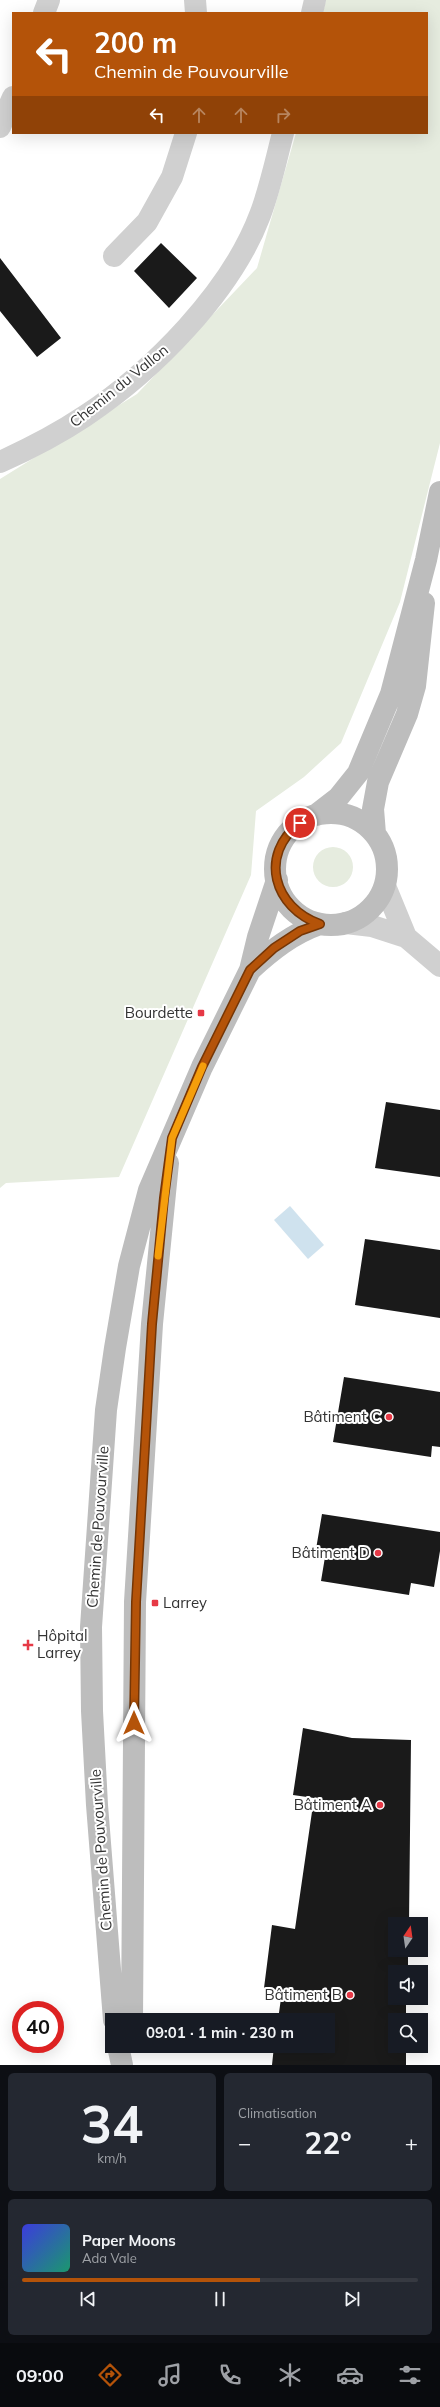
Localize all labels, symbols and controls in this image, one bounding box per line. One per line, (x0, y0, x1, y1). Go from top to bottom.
text: 200 m (94, 25, 177, 60)
icon: left (28, 28, 80, 80)
text: Chemin de Pouvourville (94, 60, 289, 83)
icon: left (146, 104, 168, 126)
icon: ahead (188, 104, 210, 126)
icon: ahead (230, 104, 252, 126)
icon: right (272, 104, 294, 126)
street label: Chemin du Vallon (66, 340, 172, 431)
pin (283, 806, 317, 840)
icon: arrive (289, 812, 311, 834)
place label: Bourdette (125, 1003, 193, 1022)
marker: Bourdette (196, 1008, 206, 1018)
place label: Bâtiment C (303, 1407, 381, 1426)
marker: Bâtiment C (384, 1412, 394, 1422)
street label: Chemin de Pouvourville (82, 1445, 113, 1609)
place label: Bâtiment D (291, 1543, 370, 1562)
marker: Bâtiment D (373, 1548, 383, 1558)
place label: Larrey (163, 1593, 207, 1612)
marker: Larrey (150, 1598, 160, 1608)
place label: Hôpital Larrey (37, 1626, 87, 1662)
marker: Hôpital Larrey (22, 1639, 34, 1651)
position arrow (113, 1702, 155, 1744)
street label: Chemin de Pouvourville (85, 1768, 116, 1932)
place label: Bâtiment A (294, 1795, 372, 1814)
marker: Bâtiment A (375, 1800, 385, 1810)
north arrow (388, 1917, 428, 1957)
map controls (388, 1917, 428, 2053)
button: sound (388, 1965, 428, 2005)
place label: Bâtiment B (264, 1985, 342, 2004)
marker: Bâtiment B (345, 1990, 355, 2000)
speed limit sign: 40 (12, 2001, 64, 2053)
button: search (388, 2013, 428, 2053)
text: 09:01 · 1 min · 230 m (146, 2023, 294, 2042)
text: 34 (81, 2091, 143, 2156)
text: Climatisation (238, 2105, 317, 2121)
text: 22° (304, 2124, 352, 2162)
text: − (238, 2129, 251, 2157)
text: + (405, 2129, 418, 2157)
text: km/h (97, 2150, 127, 2166)
text: Paper Moons (82, 2231, 176, 2250)
text: Ada Vale (82, 2250, 137, 2266)
icon: previous (77, 2288, 99, 2310)
icon: pause (209, 2288, 231, 2310)
icon: next (341, 2288, 363, 2310)
icon: directions (96, 2361, 124, 2389)
icon: music (156, 2361, 184, 2389)
icon: phone (216, 2361, 244, 2389)
icon: climate (276, 2361, 304, 2389)
icon: car (336, 2361, 364, 2389)
icon: filters (396, 2361, 424, 2389)
text: 09:00 (16, 2364, 64, 2387)

